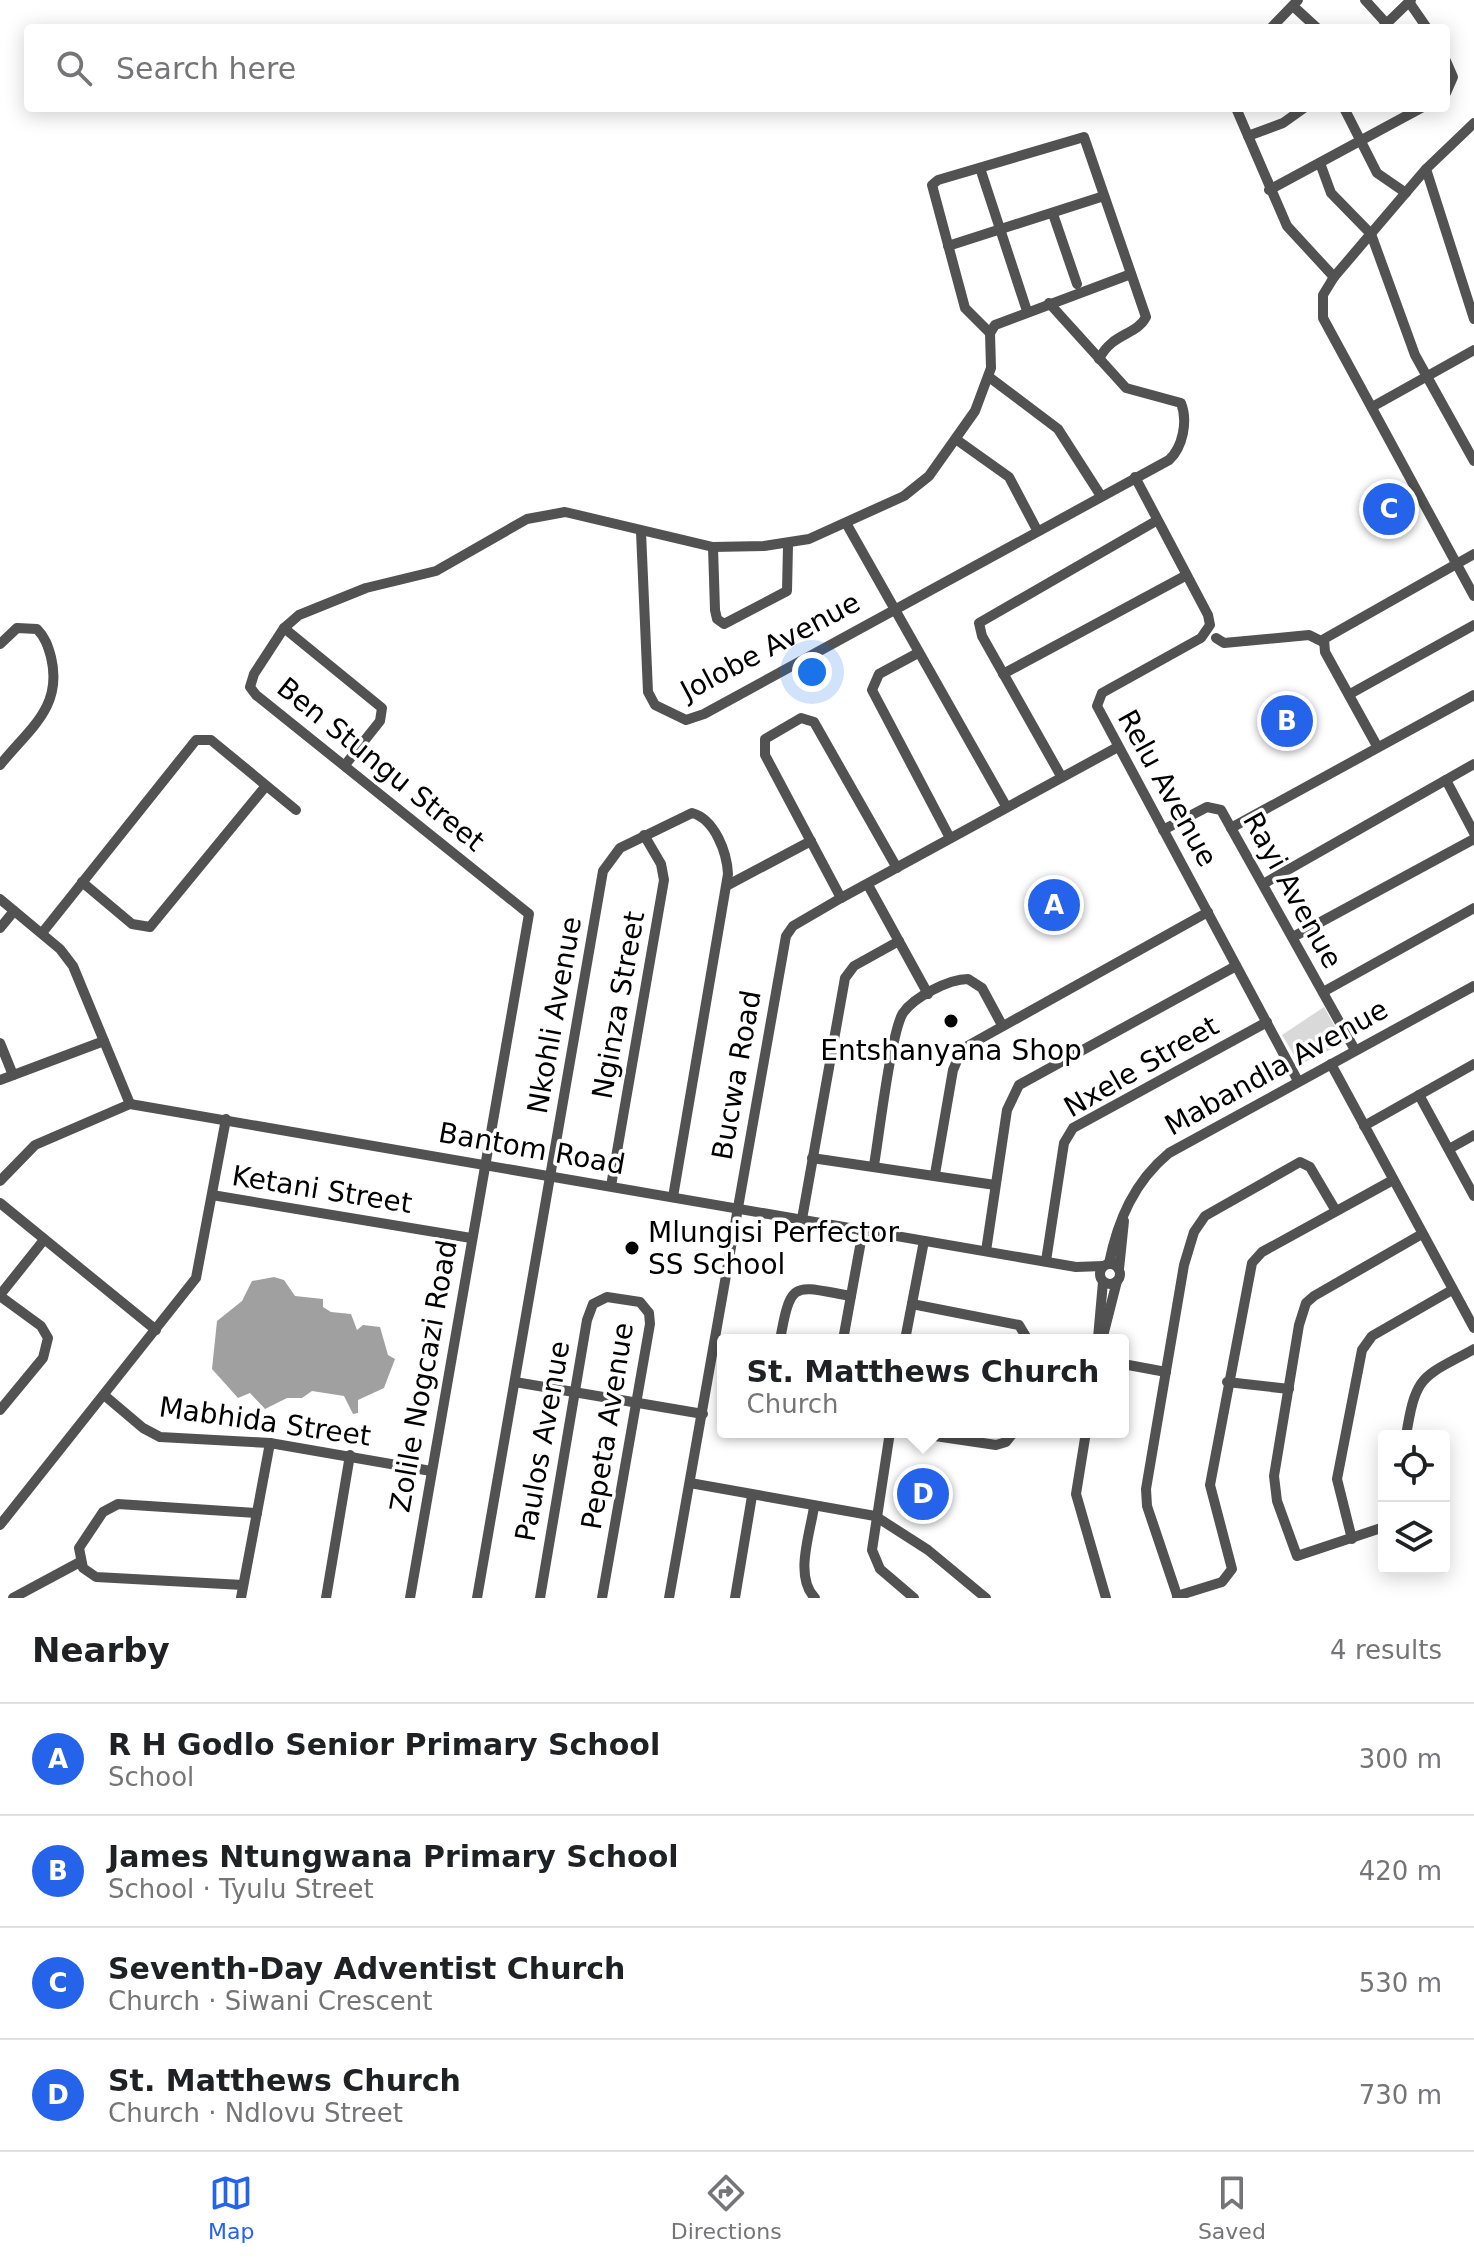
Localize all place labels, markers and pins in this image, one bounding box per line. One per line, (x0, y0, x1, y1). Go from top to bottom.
pin: C (1363, 479, 1415, 539)
pin: B (1261, 691, 1313, 751)
pin: A (1028, 875, 1080, 935)
marker: Entshanyana Shop (942, 1012, 960, 1030)
place label: Entshanyana Shop (820, 1034, 1082, 1067)
place label: Mlungisi Perfector SS School (648, 1216, 899, 1281)
marker: Mlungisi Perfector SS School (623, 1239, 641, 1257)
pin: D (897, 1464, 949, 1524)

